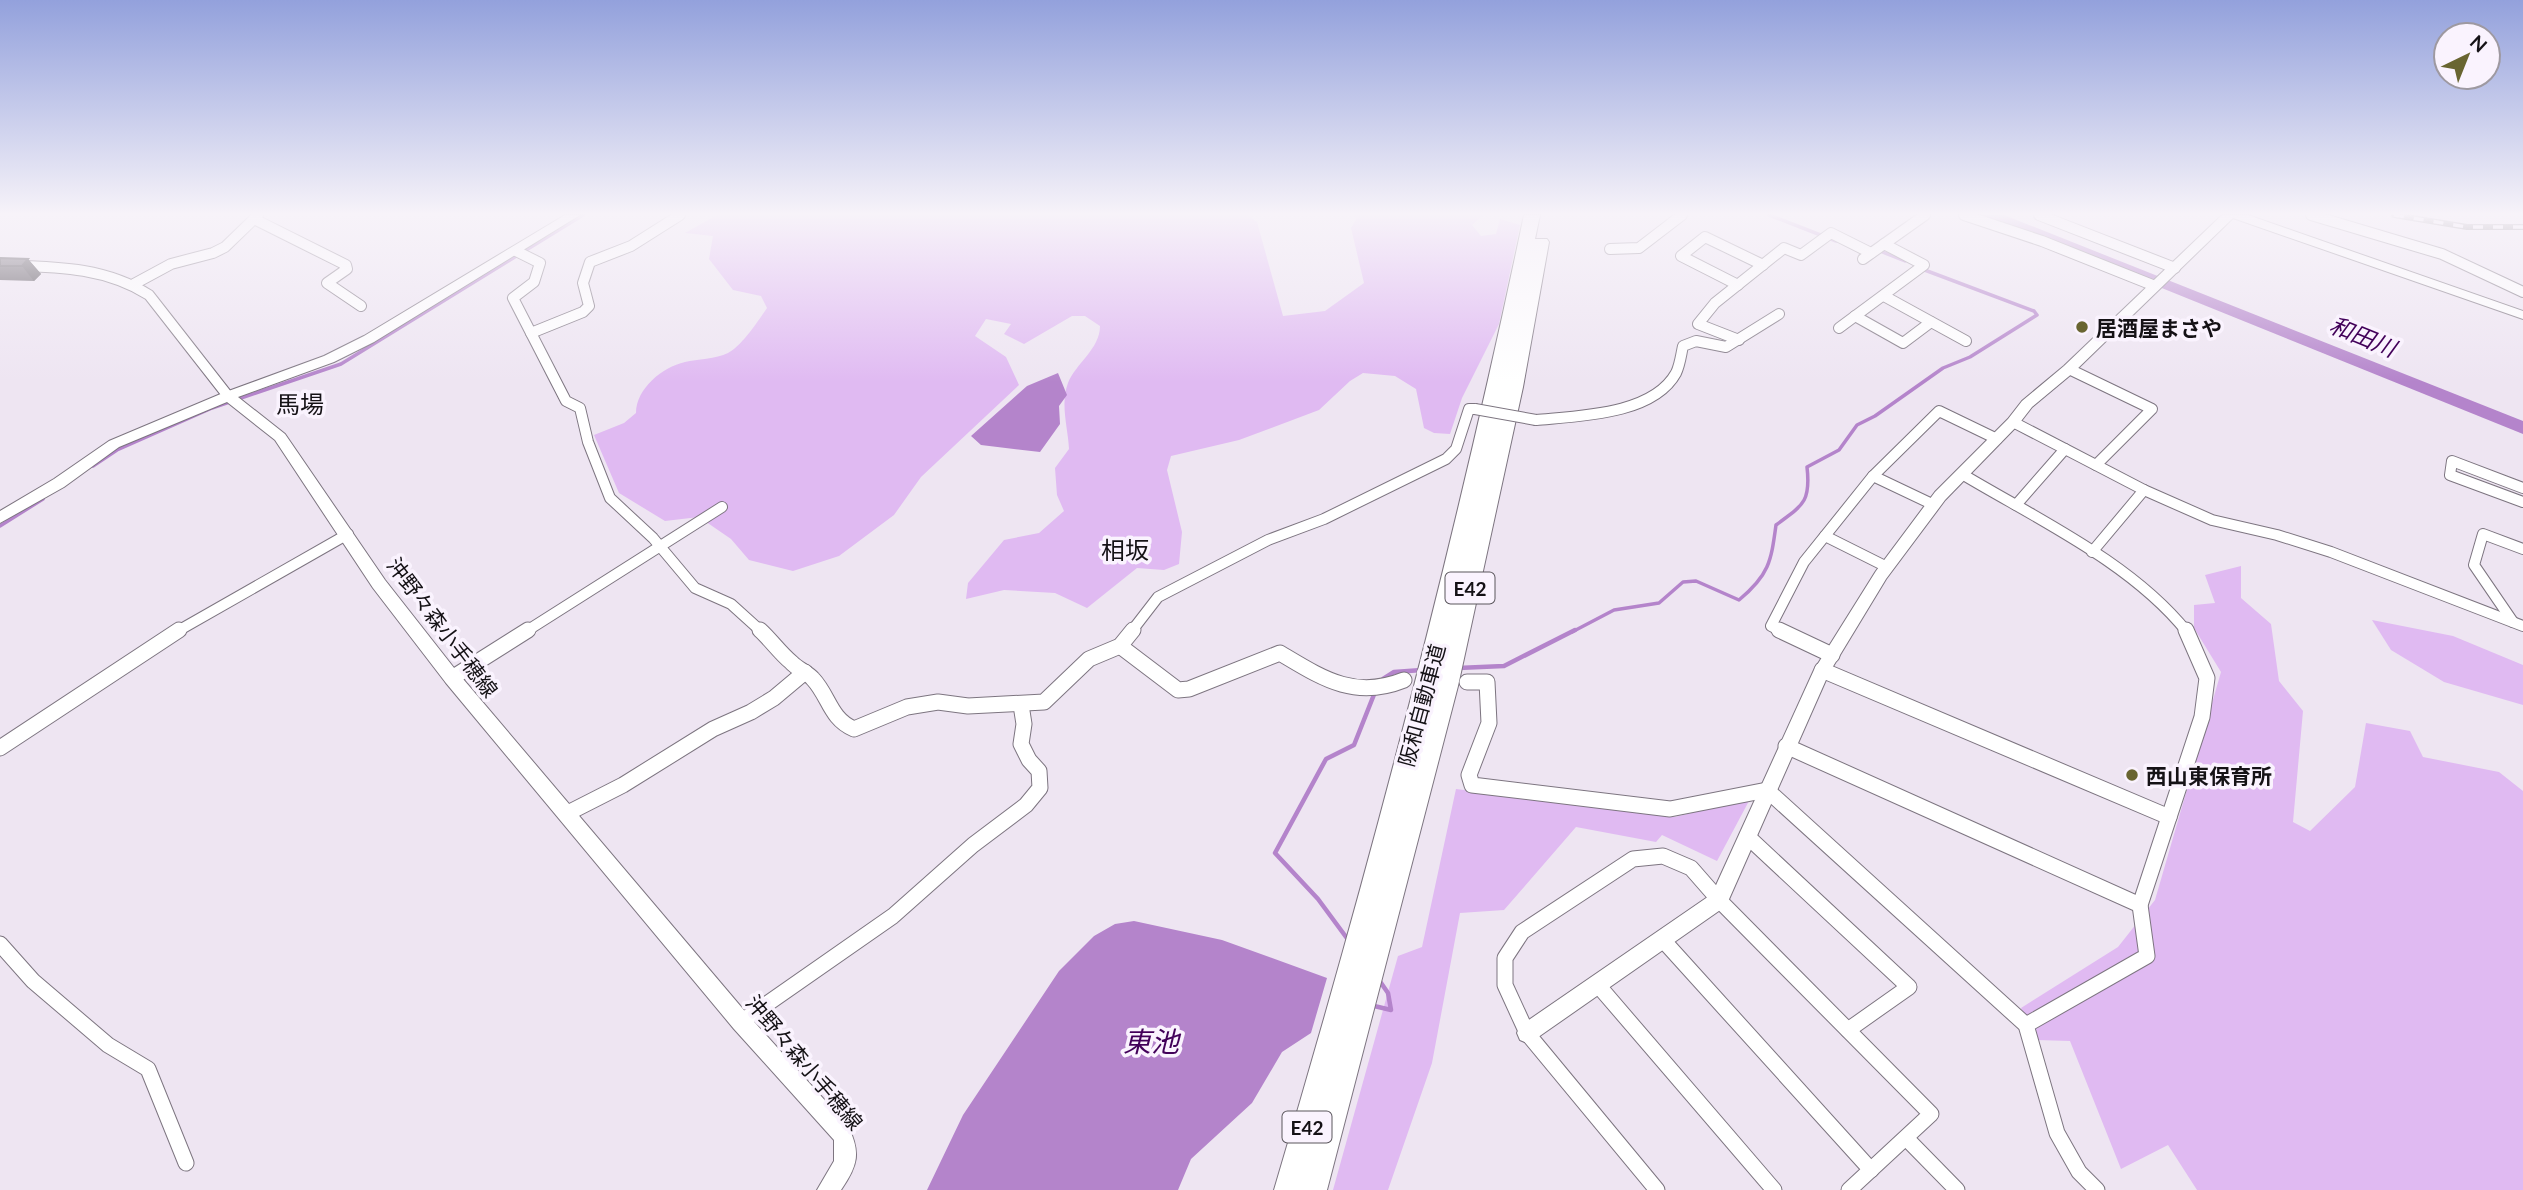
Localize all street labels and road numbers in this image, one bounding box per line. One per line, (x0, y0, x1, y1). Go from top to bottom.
street label: 沖野々森小手穂線 (382, 552, 504, 702)
road number: E42 (1446, 572, 1494, 604)
street label: 阪和自動車道 (1393, 641, 1449, 769)
street label: 沖野々森小手穂線 (741, 990, 869, 1134)
road number: E42 (1282, 1112, 1332, 1142)

